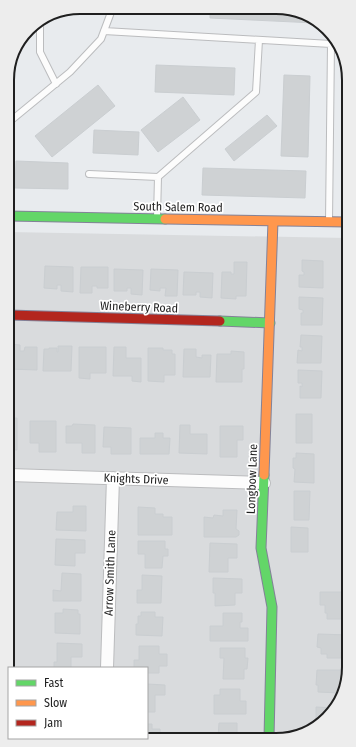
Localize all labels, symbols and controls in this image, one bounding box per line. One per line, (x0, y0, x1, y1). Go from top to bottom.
street label: South Salem Road (133, 199, 223, 215)
street label: Wineberry Road (100, 299, 178, 315)
street label: Longbow Lane (244, 444, 260, 514)
street label: Knights Drive (103, 471, 169, 487)
street label: Arrow Smith Lane (102, 530, 118, 616)
legend (8, 667, 148, 739)
text: Fast (44, 676, 63, 690)
text: Slow (44, 696, 67, 710)
text: Jam (44, 716, 62, 730)

